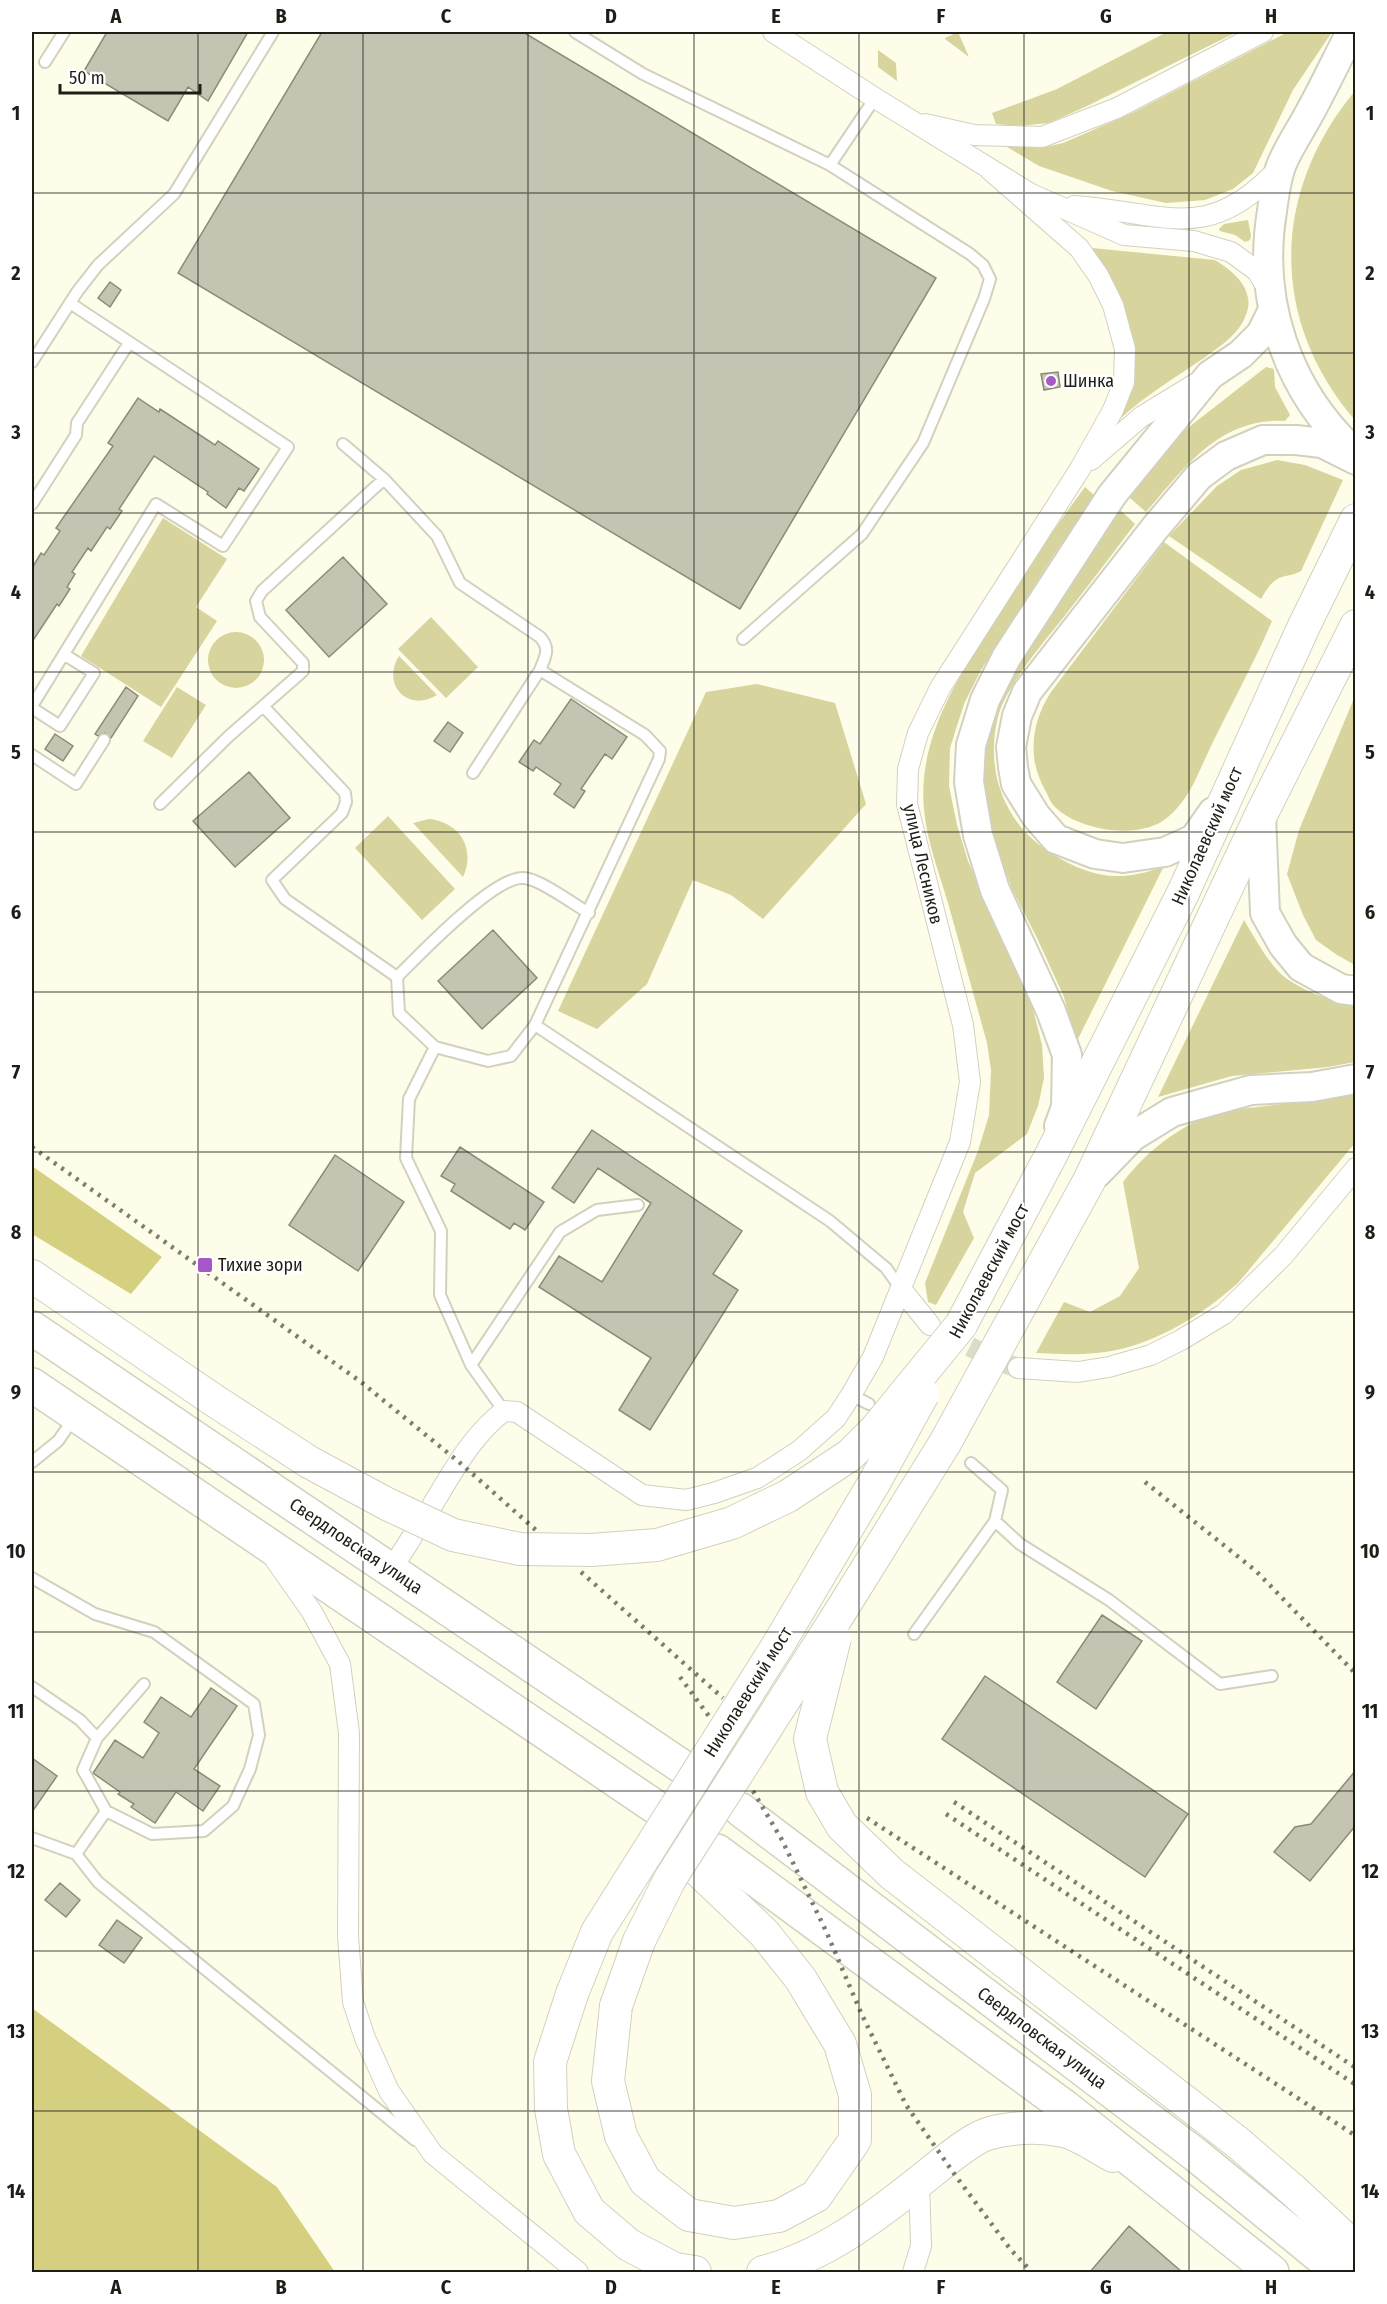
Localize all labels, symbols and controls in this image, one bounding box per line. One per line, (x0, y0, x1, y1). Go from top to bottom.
text: A (110, 4, 123, 28)
text: B (275, 4, 287, 28)
text: C (441, 4, 452, 28)
text: D (605, 4, 617, 28)
text: E (771, 4, 781, 28)
text: F (937, 4, 946, 28)
text: G (1100, 4, 1112, 28)
text: H (1265, 4, 1277, 28)
scale bar (60, 57, 200, 95)
text: 50 m (69, 67, 105, 89)
text: 1 (12, 101, 20, 125)
text: 1 (1366, 101, 1374, 125)
text: 2 (10, 261, 21, 285)
text: 2 (1364, 261, 1375, 285)
place label: Шинка (1063, 370, 1114, 392)
marker: Шинка (1044, 374, 1058, 388)
text: 3 (10, 420, 21, 444)
text: 3 (1364, 420, 1375, 444)
text: 4 (11, 580, 21, 604)
text: 4 (1365, 580, 1375, 604)
text: 5 (11, 740, 21, 764)
text: 5 (1365, 740, 1375, 764)
street label: Николаевский мост (1167, 763, 1248, 909)
street label: улица Лесников (898, 802, 948, 926)
text: 6 (11, 900, 21, 924)
text: 6 (1365, 900, 1375, 924)
text: 7 (12, 1060, 21, 1084)
text: 7 (1366, 1060, 1375, 1084)
street label: Николаевский мост (944, 1199, 1034, 1342)
text: 8 (11, 1220, 22, 1244)
text: 8 (1365, 1220, 1376, 1244)
place label: Тихие зори (218, 1254, 303, 1276)
marker: Тихие зори (196, 1256, 214, 1274)
text: 9 (11, 1380, 21, 1404)
text: 9 (1365, 1380, 1375, 1404)
street label: Свердловская улица (285, 1493, 427, 1599)
text: 10 (6, 1539, 26, 1563)
text: 10 (1360, 1539, 1380, 1563)
street label: Николаевский мост (699, 1622, 797, 1761)
text: 11 (8, 1699, 24, 1723)
text: 11 (1362, 1699, 1378, 1723)
text: 12 (7, 1859, 25, 1883)
text: 12 (1361, 1859, 1379, 1883)
street label: Свердловская улица (973, 1982, 1111, 2094)
text: 13 (7, 2019, 25, 2043)
text: 13 (1361, 2019, 1379, 2043)
text: 14 (7, 2179, 25, 2203)
text: 14 (1361, 2179, 1379, 2203)
text: A (110, 2275, 123, 2299)
text: B (275, 2275, 287, 2299)
text: C (441, 2275, 452, 2299)
text: D (605, 2275, 617, 2299)
text: E (771, 2275, 781, 2299)
text: F (937, 2275, 946, 2299)
text: G (1100, 2275, 1112, 2299)
text: H (1265, 2275, 1277, 2299)

